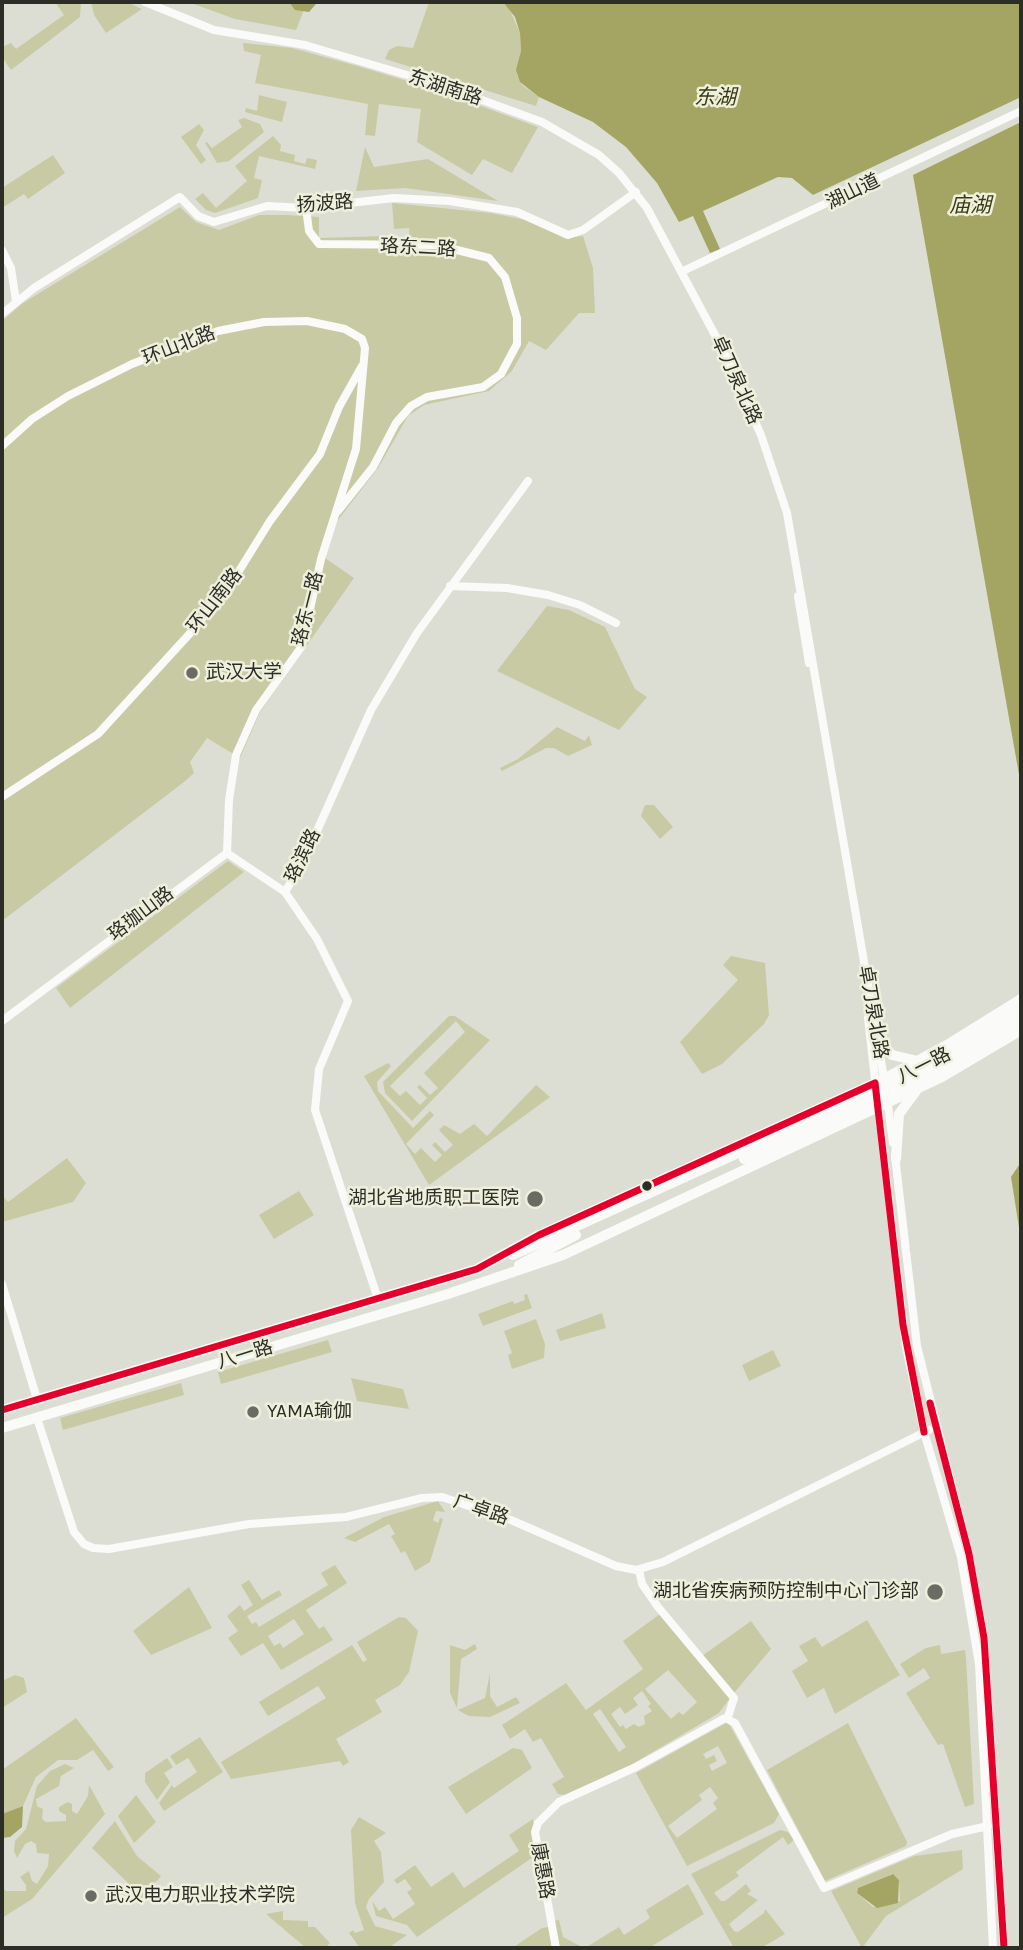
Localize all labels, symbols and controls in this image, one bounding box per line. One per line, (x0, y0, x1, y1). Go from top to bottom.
street label: 东湖南路 (405, 65, 485, 111)
water label: 东湖 (694, 85, 736, 111)
street label: 湖山道 (822, 169, 884, 215)
street label: 扬波路 (296, 191, 354, 217)
water label: 庙湖 (949, 193, 991, 219)
street label: 珞东二路 (379, 235, 457, 261)
street label: 环山北路 (139, 322, 219, 370)
street label: 卓刀泉北路 (706, 332, 766, 428)
street label: 环山南路 (183, 564, 247, 638)
street label: 珞东一路 (288, 569, 328, 649)
place label: 武汉大学 (206, 662, 282, 684)
marker: 武汉大学 (184, 665, 200, 681)
street label: 珞滨路 (280, 825, 326, 887)
street label: 珞珈山路 (104, 882, 178, 946)
street label: 卓刀泉北路 (854, 963, 892, 1061)
street label: 八一路 (893, 1043, 955, 1089)
unlabelled marker (640, 1179, 654, 1193)
place label: 湖北省地质职工医院 (348, 1188, 519, 1210)
marker: 湖北省地质职工医院 (525, 1189, 545, 1209)
street label: 八一路 (214, 1336, 276, 1374)
place label: YAMA瑜伽 (267, 1401, 352, 1423)
marker: YAMA瑜伽 (245, 1404, 261, 1420)
street label: 广卓路 (450, 1490, 512, 1530)
place label: 湖北省疾病预防控制中心门诊部 (653, 1581, 919, 1603)
marker: 湖北省疾病预防控制中心门诊部 (925, 1582, 945, 1602)
street label: 康惠路 (526, 1841, 558, 1901)
place label: 武汉电力职业技术学院 (105, 1885, 295, 1907)
marker: 武汉电力职业技术学院 (83, 1888, 99, 1904)

